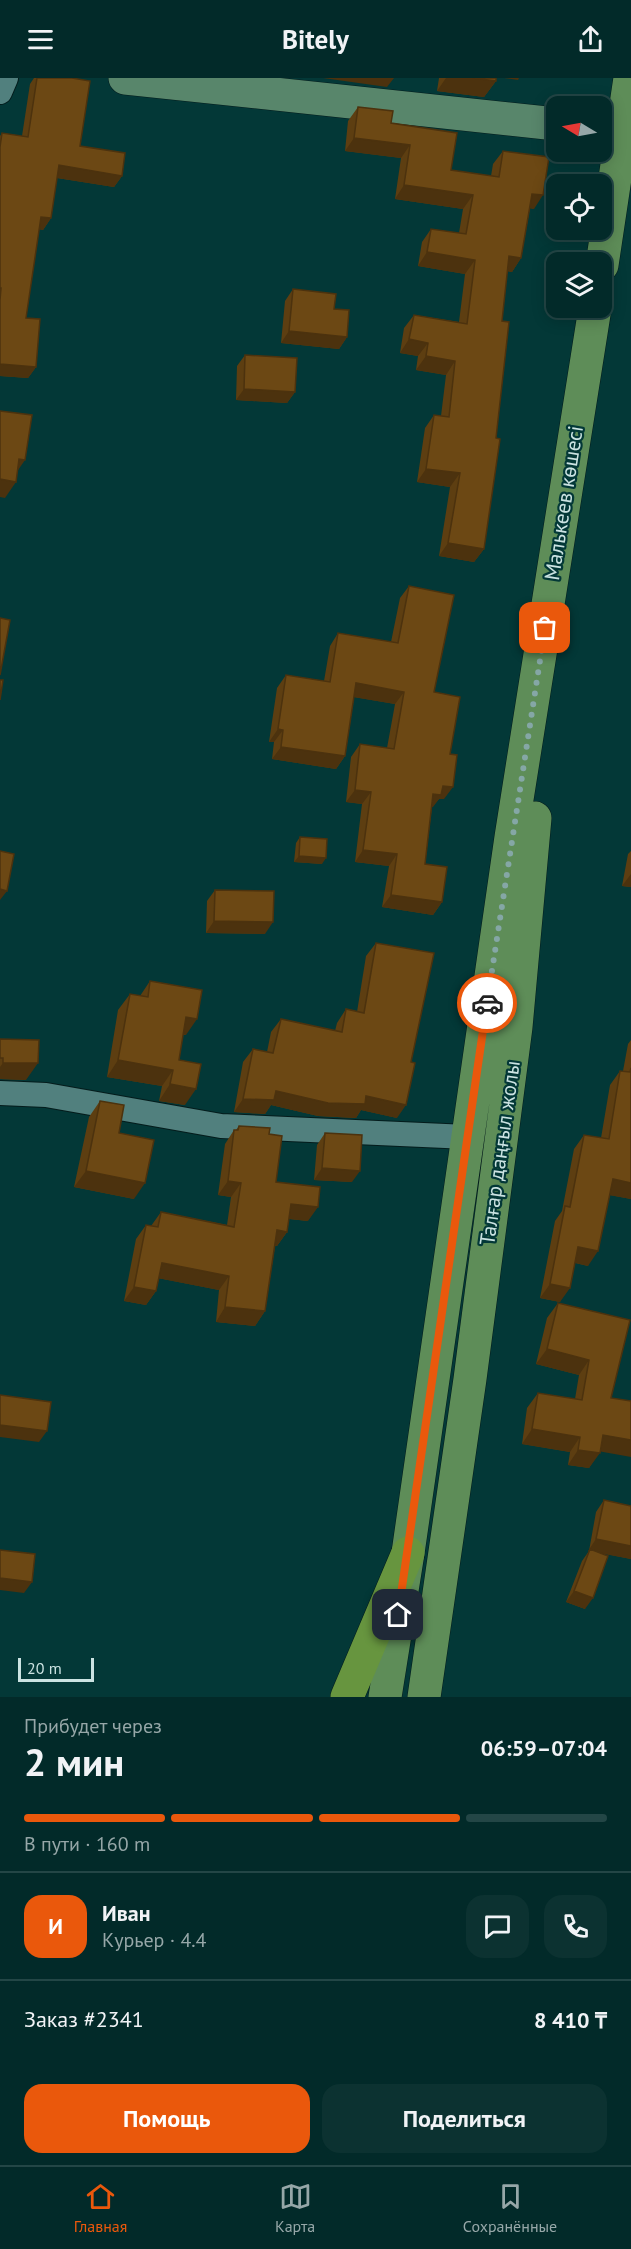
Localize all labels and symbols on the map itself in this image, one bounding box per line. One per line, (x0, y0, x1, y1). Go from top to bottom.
north arrow (546, 96, 612, 162)
street label: Малькеев көшесі (538, 424, 589, 582)
pin (519, 602, 570, 653)
courier (457, 973, 517, 1033)
street label: Талғар даңғыл жолы (473, 1059, 526, 1247)
pin (372, 1589, 423, 1640)
scale bar (18, 1655, 94, 1682)

